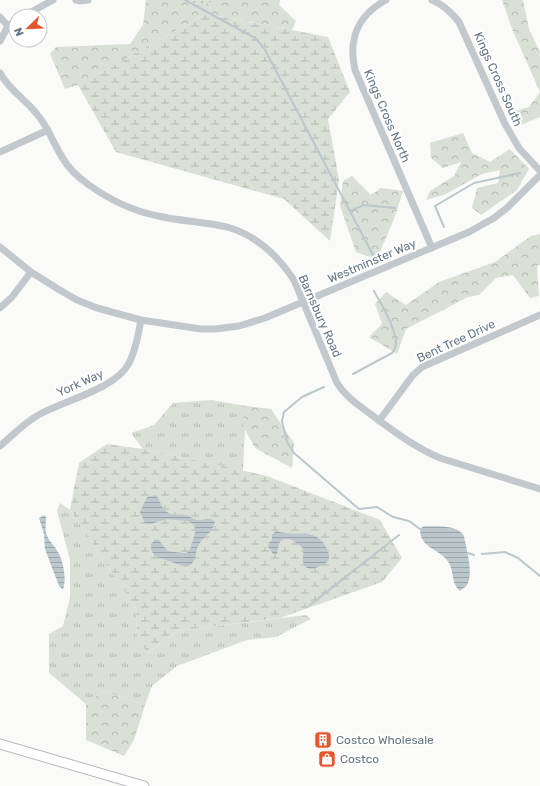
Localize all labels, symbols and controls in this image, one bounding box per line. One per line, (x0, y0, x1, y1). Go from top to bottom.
north arrow (8, 8, 48, 48)
text: N (12, 25, 27, 38)
street label: Kings Cross South (471, 30, 525, 128)
street label: Kings Cross North (361, 67, 413, 165)
street label: Westminster Way (326, 236, 419, 286)
street label: Barnsbury Road (295, 272, 345, 360)
street label: Bent Tree Drive (415, 317, 498, 365)
street label: York Way (55, 366, 106, 399)
building icon: Costco Wholesale (313, 730, 333, 750)
place label: Costco Wholesale (336, 733, 434, 747)
shop icon: Costco (317, 749, 337, 769)
place label: Costco (340, 752, 379, 766)

